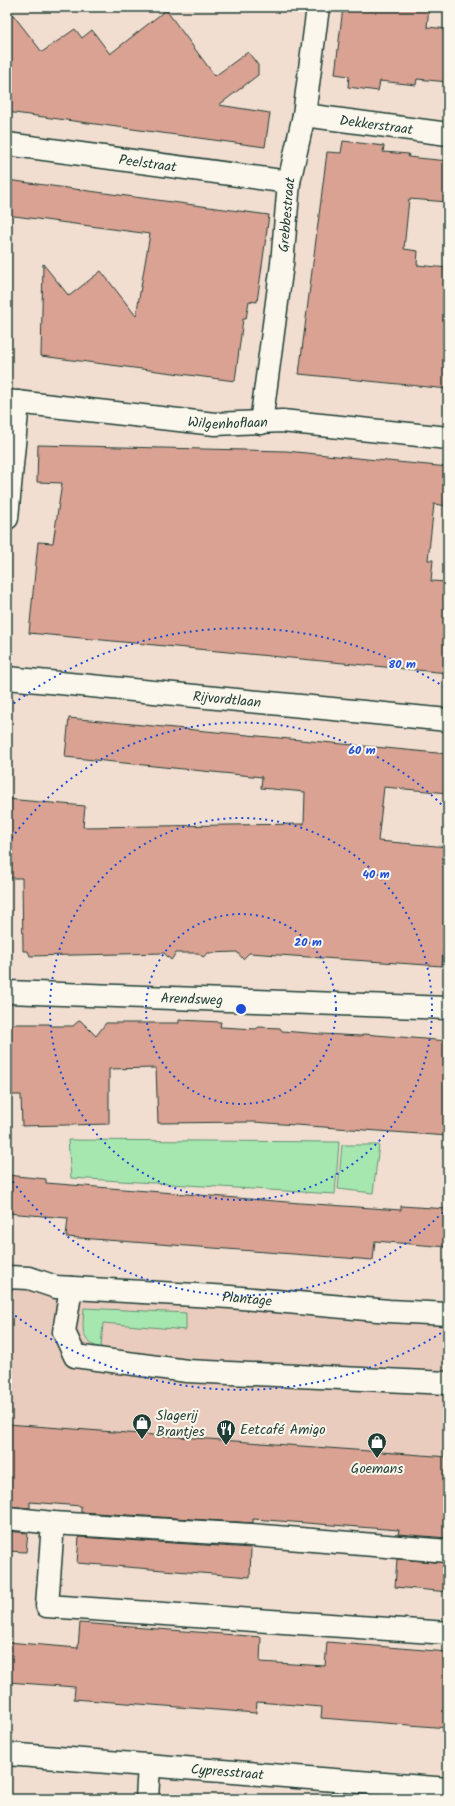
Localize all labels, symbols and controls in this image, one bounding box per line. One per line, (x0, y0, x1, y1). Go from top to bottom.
street label: Dekkerstraat (338, 110, 415, 141)
street label: Peelstraat (117, 149, 179, 179)
street label: Grebbestraat (273, 174, 302, 253)
street label: Wilgenhoflaan (186, 411, 268, 436)
text: 80 m (388, 655, 416, 674)
street label: Rijvordtlaan (192, 686, 262, 714)
text: 60 m (348, 741, 376, 760)
text: 40 m (362, 865, 390, 884)
text: 20 m (294, 933, 322, 952)
street label: Arendsweg (160, 988, 223, 1012)
centre of rings (234, 1002, 248, 1016)
street label: Plantage (222, 1287, 274, 1313)
place label: Slagerij Brantjes (156, 1405, 205, 1443)
shop icon: Slagerij Brantjes (131, 1412, 153, 1440)
restaurant icon: Eetcafé Amigo (215, 1418, 237, 1446)
place label: Eetcafé Amigo (240, 1419, 326, 1441)
shop icon: Goemans (366, 1431, 388, 1459)
place label: Goemans (351, 1458, 403, 1480)
street label: Cypresstraat (190, 1759, 265, 1786)

